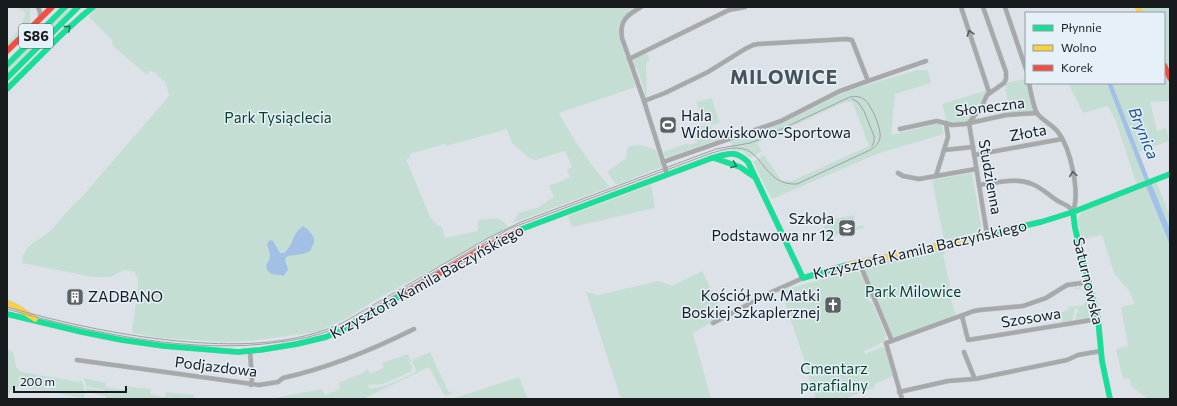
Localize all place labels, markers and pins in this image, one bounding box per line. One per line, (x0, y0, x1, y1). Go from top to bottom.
place label: Hala Widowiskowo-Sportowa (681, 106, 851, 141)
sports icon: Hala Widowiskowo-Sportowa (658, 115, 678, 135)
place label: Szkoła Podstawowa nr 12 (711, 209, 834, 244)
school or university icon: Szkoła Podstawowa nr 12 (837, 218, 857, 238)
place label: Kościół pw. Matki Boskiej Szkaplerznej (681, 286, 820, 321)
building icon: ZADBANO (65, 287, 85, 307)
place label: ZADBANO (88, 287, 163, 305)
church icon: Kościół pw. Matki Boskiej Szkaplerznej (823, 295, 843, 315)

